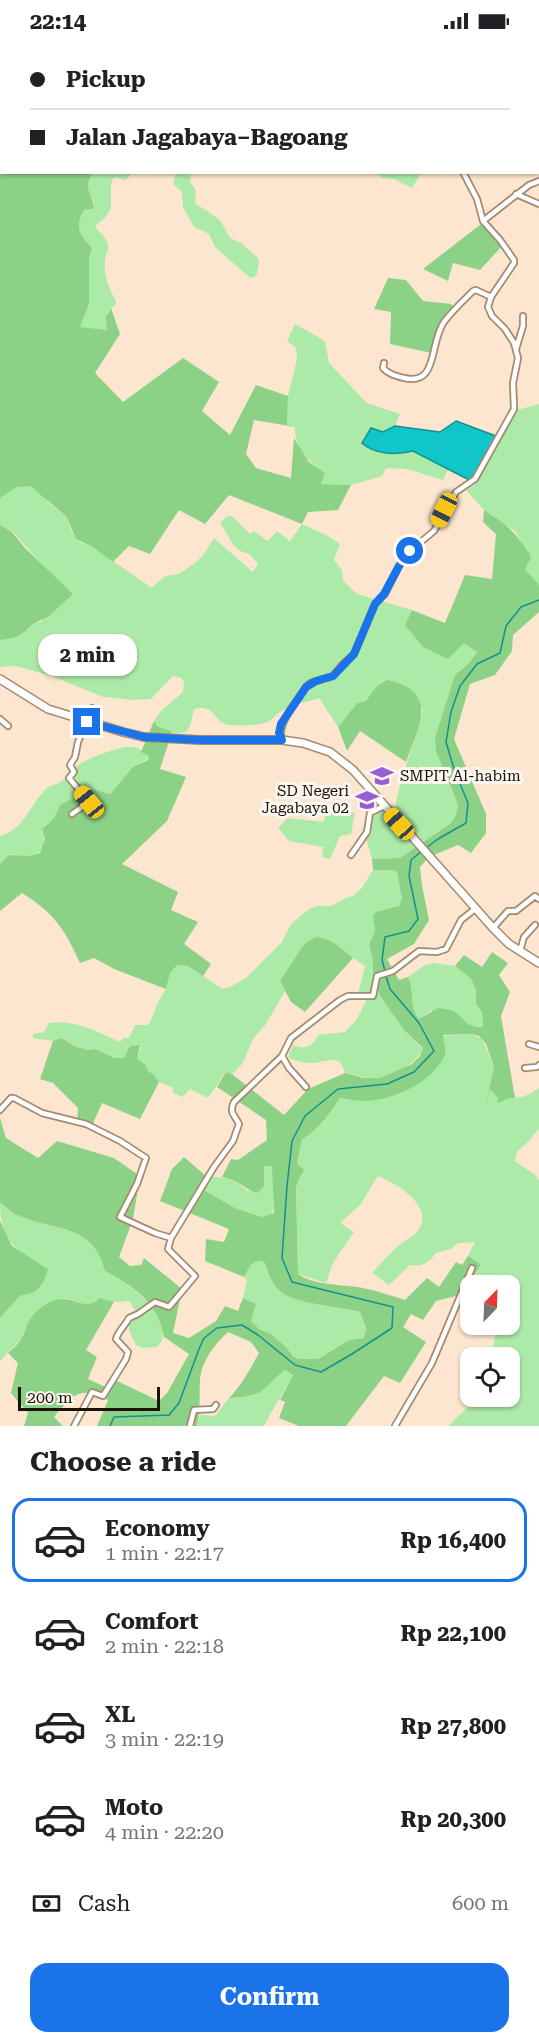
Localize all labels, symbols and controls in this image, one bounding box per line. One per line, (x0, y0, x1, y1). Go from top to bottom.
text: 22:14 (30, 9, 86, 34)
text: Pickup (66, 67, 146, 92)
text: Jalan Jagabaya–Bagoang (66, 125, 348, 150)
car (428, 490, 460, 530)
route start (396, 537, 423, 564)
callout: 2 min (38, 635, 136, 677)
text: 2 min (60, 643, 115, 667)
route end (73, 708, 100, 735)
school or university icon: SMPIT Al-habim (369, 763, 395, 789)
place label: SMPIT Al-habim (400, 767, 521, 785)
car (71, 782, 107, 822)
place label: SD Negeri Jagabaya 02 (262, 782, 349, 817)
school or university icon: SD Negeri Jagabaya 02 (354, 787, 380, 813)
car (380, 805, 418, 843)
north arrow (460, 1275, 520, 1335)
map controls (460, 1275, 520, 1407)
button: locate (460, 1347, 520, 1407)
scale bar (18, 1384, 160, 1412)
text: 200 m (27, 1388, 73, 1407)
text: Choose a ride (30, 1446, 216, 1478)
icon: car (33, 1513, 87, 1567)
text: Economy (105, 1516, 209, 1541)
text: Rp 16,400 (401, 1528, 506, 1553)
text: 1 min · 22:17 (105, 1541, 224, 1565)
icon: car (33, 1606, 87, 1660)
text: Comfort (105, 1609, 198, 1634)
text: Rp 22,100 (401, 1621, 506, 1646)
text: 2 min · 22:18 (105, 1634, 224, 1658)
icon: car (33, 1699, 87, 1753)
text: XL (105, 1702, 135, 1727)
text: Rp 27,800 (401, 1714, 506, 1739)
text: 3 min · 22:19 (105, 1727, 224, 1751)
icon: car (33, 1792, 87, 1846)
text: Moto (105, 1795, 163, 1820)
text: Rp 20,300 (401, 1807, 506, 1832)
text: 4 min · 22:20 (105, 1820, 224, 1844)
icon: cash (30, 1887, 63, 1920)
text: Cash (78, 1891, 130, 1916)
text: 600 m (452, 1891, 509, 1915)
button: Confirm (30, 1963, 509, 2032)

